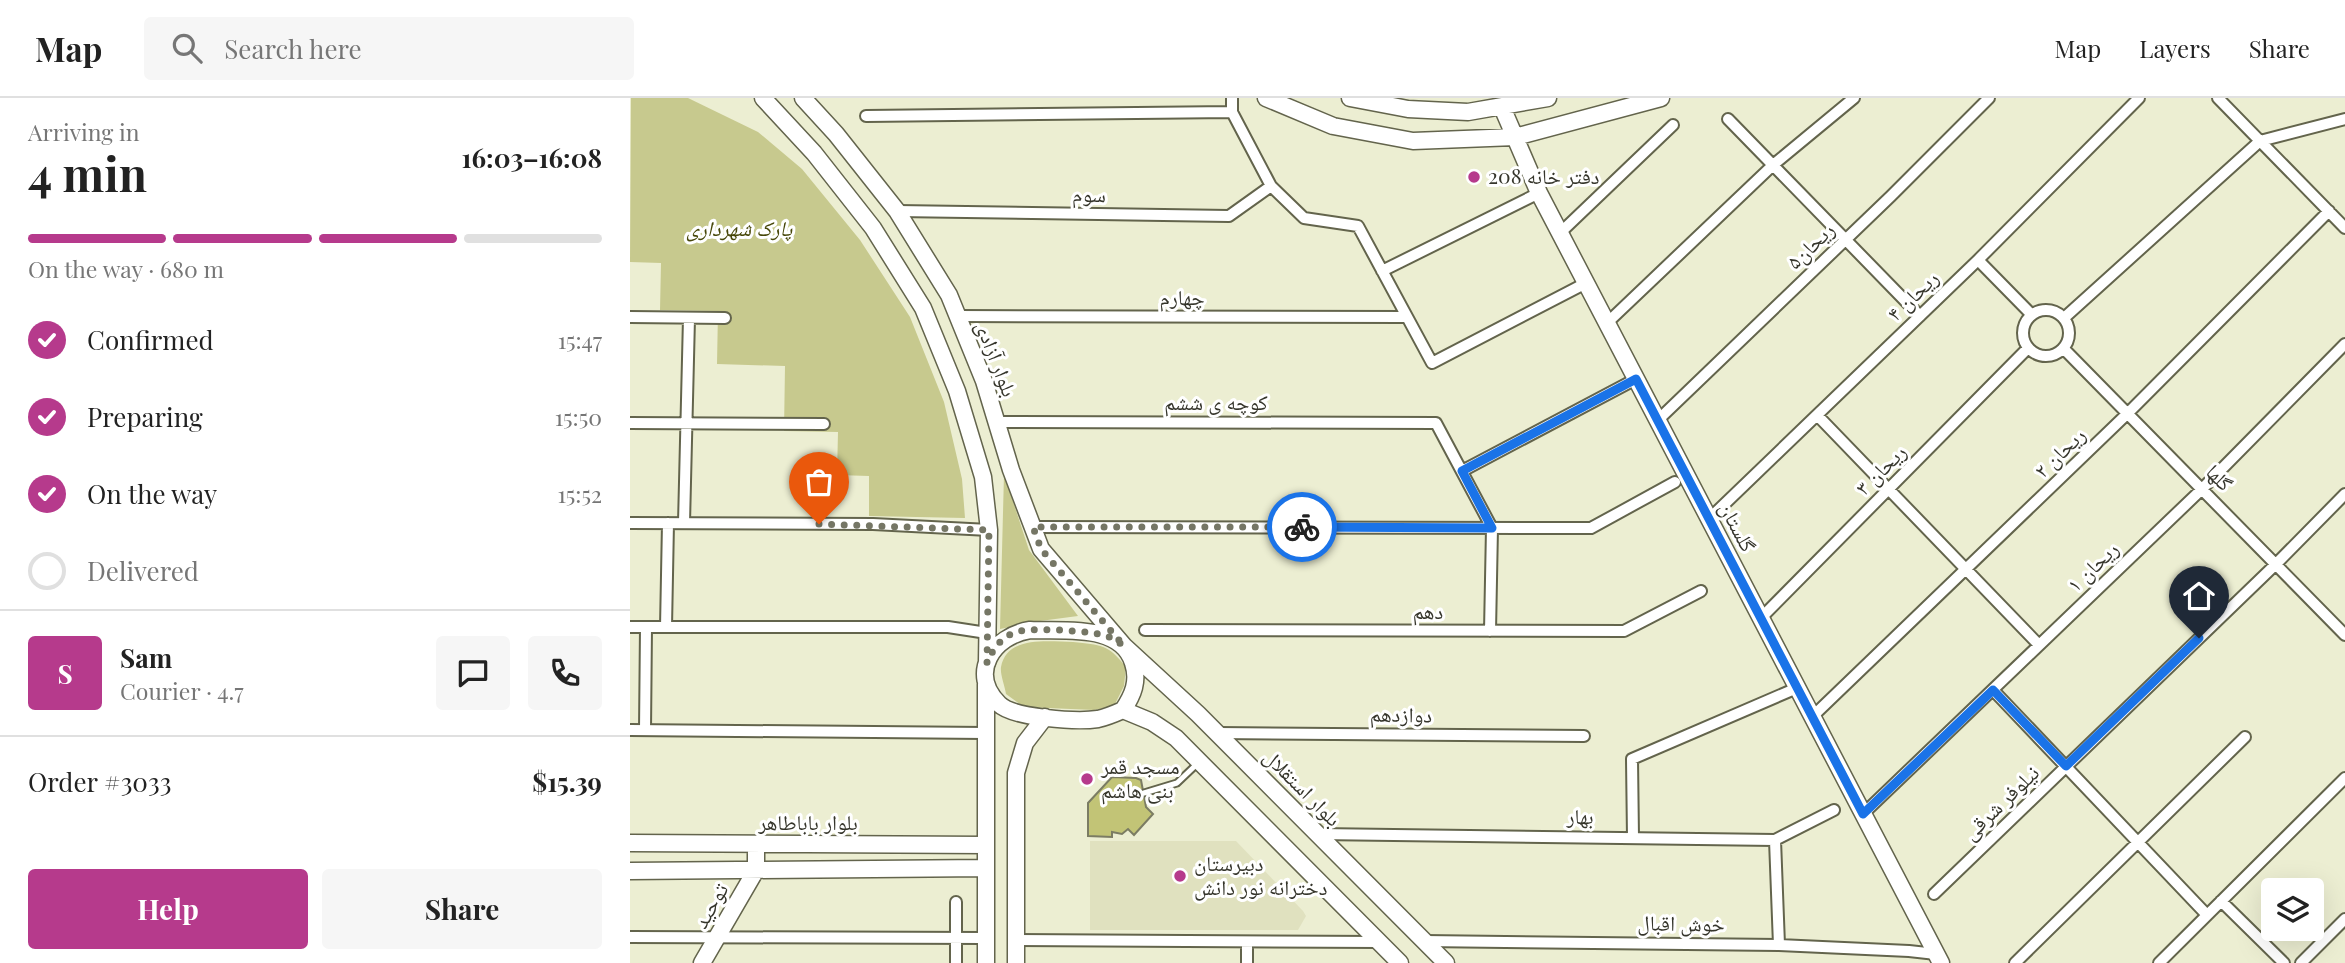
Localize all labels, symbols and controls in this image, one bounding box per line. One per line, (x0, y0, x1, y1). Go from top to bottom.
search box (144, 17, 634, 80)
text: Map (35, 26, 102, 70)
icon: search (168, 29, 206, 67)
text: Search here (224, 31, 362, 66)
text: Map (2055, 32, 2101, 64)
text: Layers (2139, 32, 2211, 64)
text: Share (2249, 32, 2310, 64)
text: Arriving in (28, 116, 140, 147)
text: 16:03–16:08 (462, 140, 602, 175)
text: 4 min (28, 142, 147, 204)
place label: دفتر خانه 208 (1488, 161, 1600, 189)
marker: دفتر خانه 208 (1466, 169, 1482, 185)
street label: سوم (1072, 179, 1106, 209)
park label: پارک شهرداری (686, 213, 793, 242)
street label: ریحان۵ (1780, 215, 1840, 274)
text: On the way · 680 m (28, 253, 224, 284)
street label: ریحان ۴ (1880, 263, 1943, 326)
street label: چهارم (1159, 282, 1205, 312)
street label: بلوار آزادی (971, 316, 1025, 400)
icon: check (28, 321, 66, 359)
text: Confirmed (87, 322, 214, 357)
text: 15:47 (558, 324, 602, 355)
street label: کوچه ی ششم (1164, 387, 1268, 417)
icon: check (28, 398, 66, 436)
text: Preparing (87, 399, 203, 434)
text: 15:50 (555, 401, 602, 432)
street label: ریحان ۲ (2027, 420, 2090, 483)
street label: ریحان ۳ (1848, 437, 1911, 500)
pin (789, 452, 849, 524)
street label: گلها (2201, 457, 2240, 496)
icon: bag (800, 463, 838, 501)
icon: check (28, 475, 66, 513)
text: On the way (87, 476, 217, 511)
text: 15:52 (558, 478, 602, 509)
courier (1267, 492, 1337, 562)
street label: گلستان (1714, 496, 1764, 556)
icon: bike (1283, 508, 1321, 546)
street label: ریحان ۱ (2060, 534, 2123, 597)
text: Delivered (87, 553, 199, 588)
pin (2169, 566, 2229, 638)
icon: home (2180, 577, 2218, 615)
street label: دهم (1413, 596, 1443, 626)
button: chat (436, 636, 510, 710)
button: phone (528, 636, 602, 710)
text: Sam (120, 640, 172, 675)
text: S (57, 656, 73, 691)
text: Courier · 4.7 (120, 675, 244, 706)
street label: دوازدهم (1370, 698, 1432, 730)
street label: بلوار استقلال (1259, 742, 1348, 831)
place label: مسجد قمر بنی هاشم (1100, 751, 1180, 805)
street label: نیلوفر شرقی (1955, 758, 2045, 846)
text: Order #3033 (28, 764, 171, 799)
text: $15.39 (532, 764, 602, 799)
marker: مسجد قمر بنی هاشم (1079, 771, 1095, 787)
street label: بهار (1565, 801, 1594, 829)
street label: بلوار باباطاهر (757, 807, 858, 835)
place label: دبیرستان دخترانه نور دانش (1194, 848, 1327, 901)
marker: دبیرستان دخترانه نور دانش (1172, 868, 1188, 884)
button: Help (28, 869, 308, 949)
button: Share (322, 869, 602, 949)
street label: توحید (685, 877, 733, 933)
map controls (2261, 878, 2324, 941)
button: layers (2261, 878, 2324, 941)
street label: خوش اقبال (1637, 907, 1725, 938)

